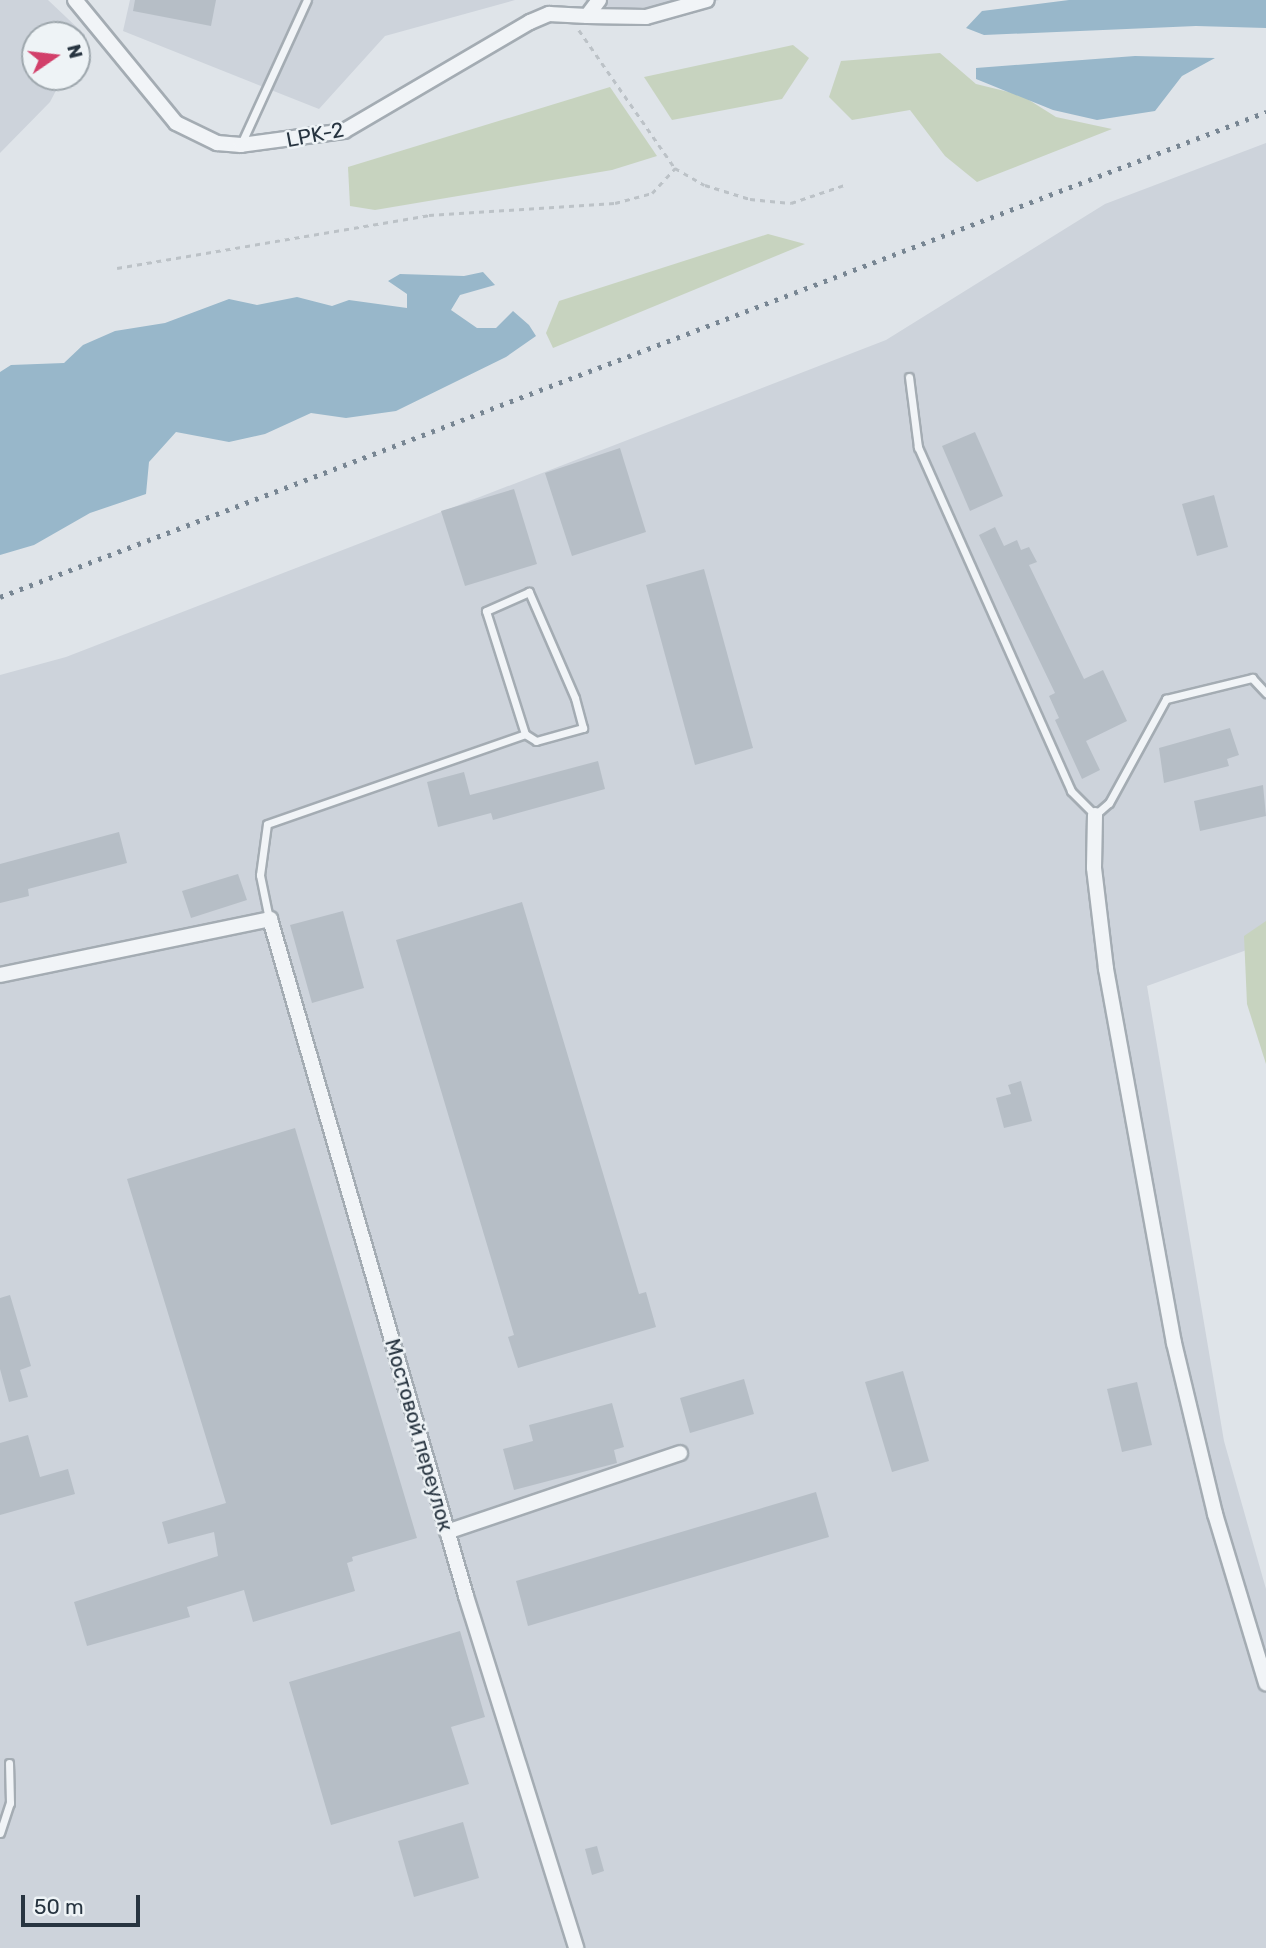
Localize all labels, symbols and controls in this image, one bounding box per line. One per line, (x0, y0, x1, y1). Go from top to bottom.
north arrow (21, 21, 91, 91)
text: N (62, 42, 88, 61)
street label: LPK-2 (284, 117, 346, 153)
street label: Мостовой переулок (379, 1336, 459, 1534)
scale bar (24, 1882, 144, 1926)
text: 50 m (34, 1894, 84, 1919)

